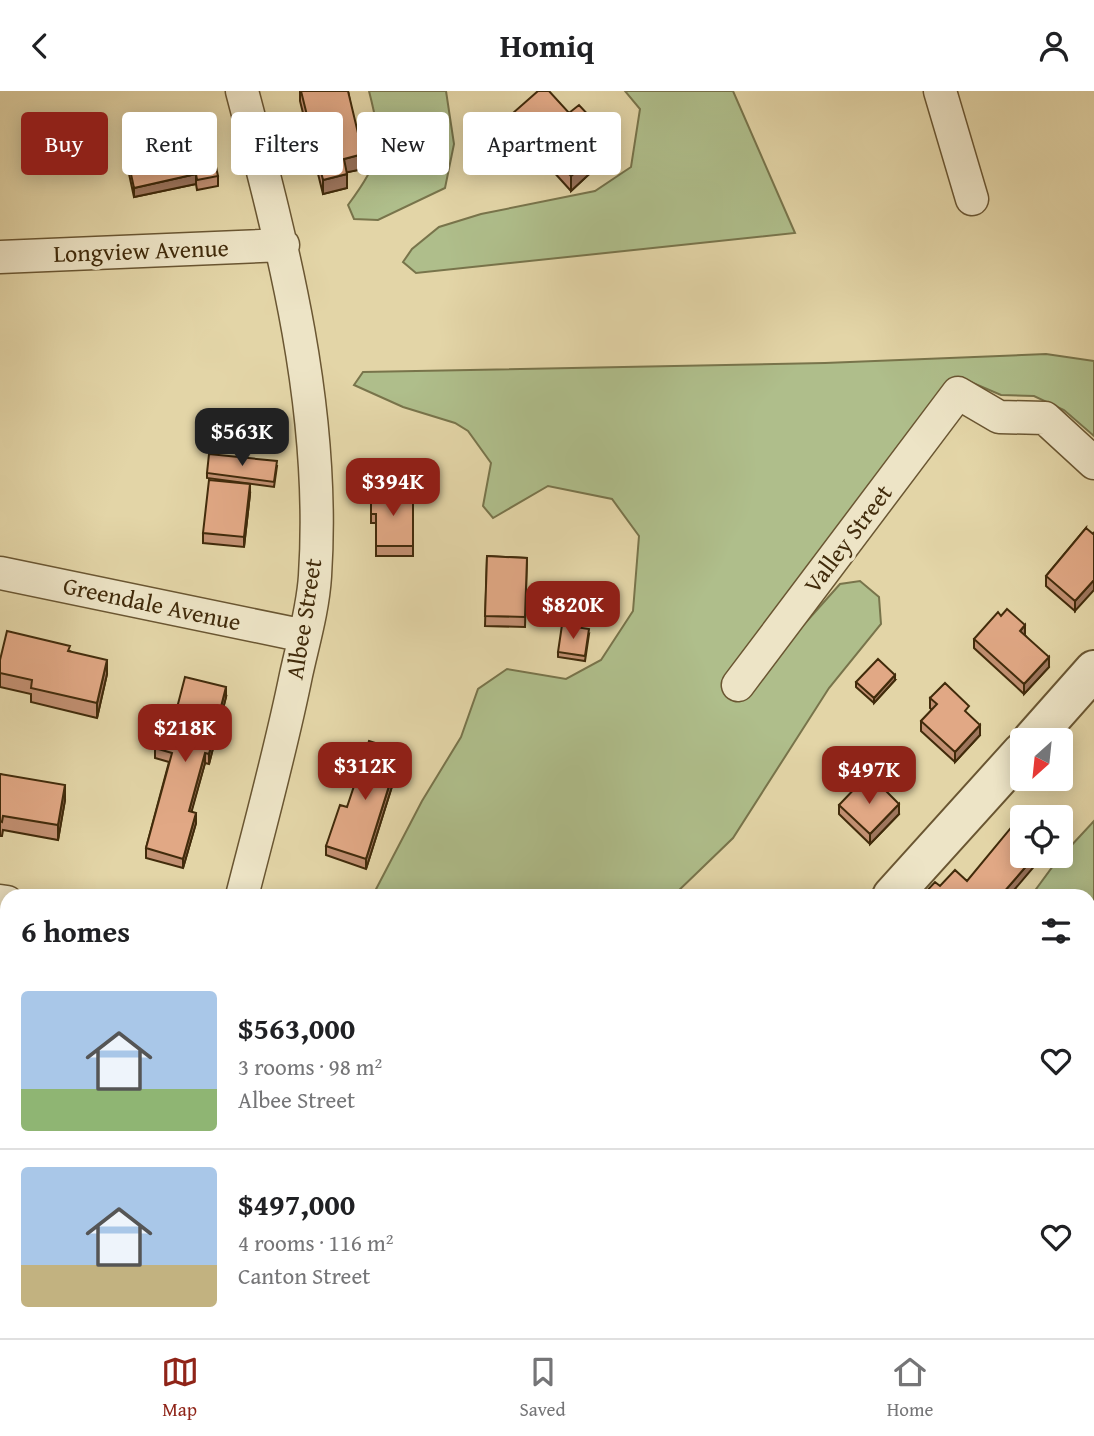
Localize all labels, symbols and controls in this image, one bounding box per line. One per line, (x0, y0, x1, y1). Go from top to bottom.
text: Homiq (500, 22, 594, 69)
icon: back (21, 27, 59, 65)
icon: person (1035, 27, 1073, 65)
chip: Buy (21, 112, 108, 175)
chip: Rent (122, 112, 217, 175)
chip: Filters (231, 112, 343, 175)
chip: New (357, 112, 449, 175)
chip: Apartment (463, 112, 621, 175)
street label: Longview Avenue (53, 230, 229, 271)
pin: $563K (193, 409, 291, 468)
text: $563K (211, 414, 273, 447)
pin: $394K (344, 459, 442, 518)
text: $394K (362, 464, 424, 497)
street label: Valley Street (795, 477, 901, 600)
street label: Albee Street (277, 555, 330, 682)
street label: Greendale Avenue (60, 568, 244, 639)
pin: $820K (524, 581, 622, 641)
text: $820K (542, 587, 604, 620)
pin: $218K (136, 705, 234, 764)
text: $218K (154, 710, 216, 743)
north arrow (1010, 728, 1073, 791)
map controls (1010, 728, 1073, 868)
pin: $312K (316, 743, 414, 802)
pin: $497K (820, 747, 918, 806)
text: $312K (334, 748, 396, 781)
text: $497K (838, 752, 900, 785)
button: locate (1010, 805, 1073, 868)
text: 6 homes (21, 909, 130, 953)
icon: filters (1037, 912, 1075, 950)
text: $563,000 (238, 1006, 355, 1050)
icon: home (77, 1019, 161, 1103)
icon: heart (1037, 1042, 1075, 1080)
text: 3 rooms · 98 m² (238, 1050, 382, 1083)
text: Albee Street (238, 1083, 355, 1116)
text: $497,000 (238, 1182, 355, 1226)
icon: home (77, 1195, 161, 1279)
icon: heart (1037, 1218, 1075, 1256)
text: 4 rooms · 116 m² (238, 1226, 393, 1259)
text: Canton Street (238, 1259, 370, 1292)
tab: Map (161, 1353, 199, 1423)
tab: Saved (520, 1353, 566, 1423)
tab: Home (887, 1353, 933, 1423)

